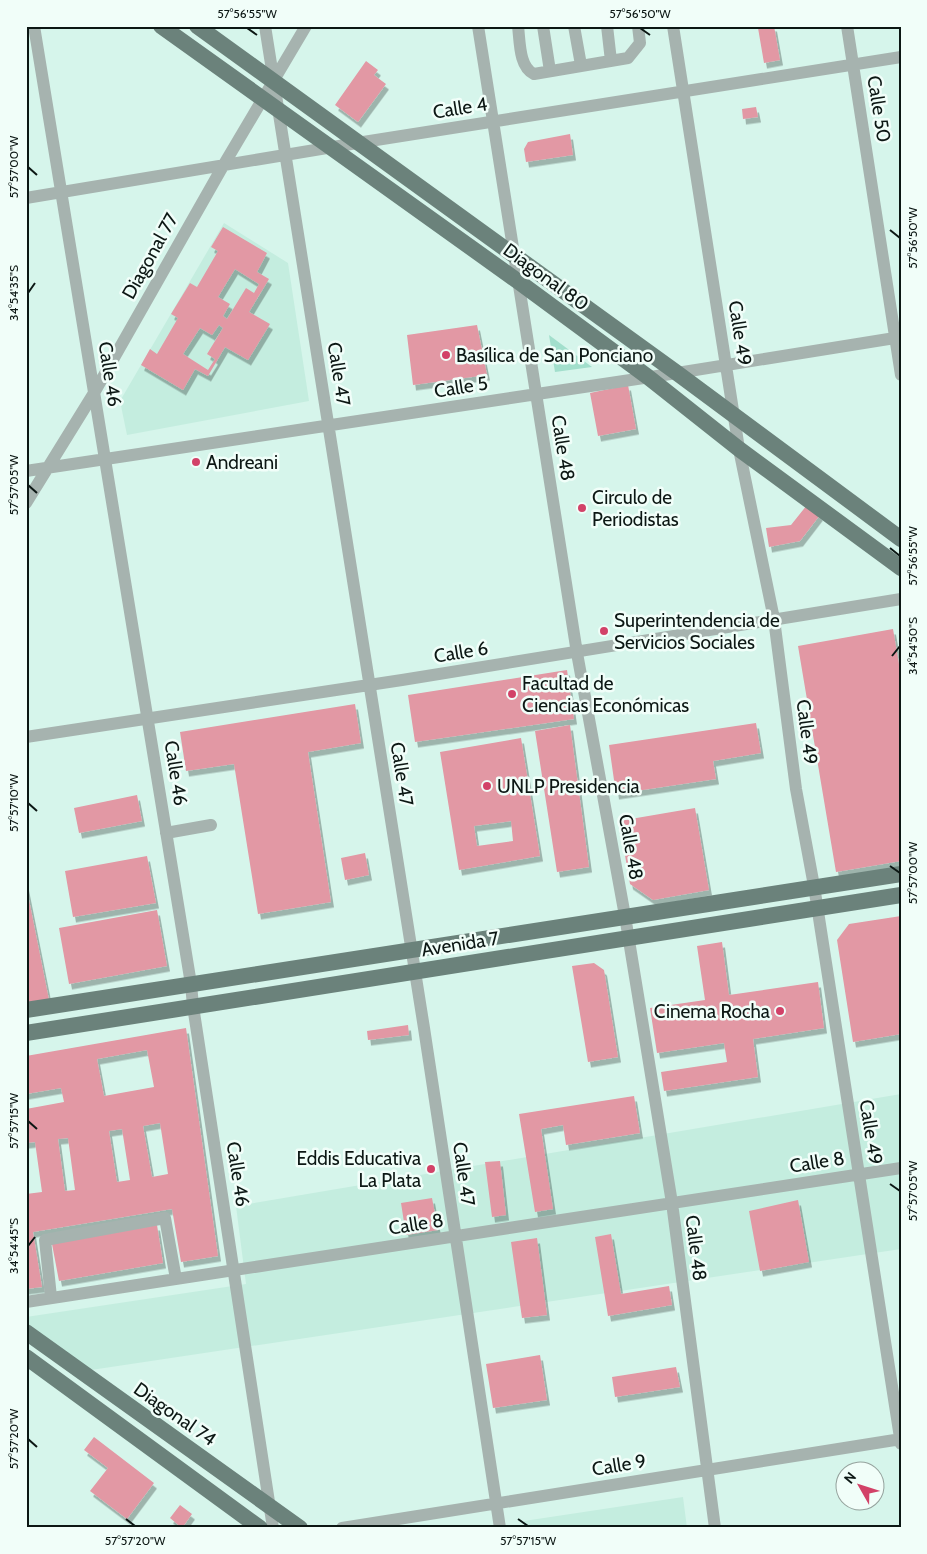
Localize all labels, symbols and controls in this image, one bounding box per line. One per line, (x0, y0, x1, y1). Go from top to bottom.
text: 57°56'55"W (217, 6, 277, 21)
text: 57°56'50"W (609, 6, 671, 21)
street label: Calle 50 (862, 74, 896, 144)
street label: Calle 4 (431, 92, 489, 124)
text: 57°57'00"W (6, 135, 21, 198)
text: 57°56'50"W (905, 207, 920, 269)
street label: Diagonal 77 (117, 209, 183, 303)
street label: Diagonal 80 (499, 238, 593, 316)
text: 34°54'35"S (6, 265, 21, 321)
street label: Calle 49 (724, 299, 756, 367)
street label: Calle 46 (94, 340, 126, 408)
street label: Calle 47 (323, 340, 355, 408)
place label: Basílica de San Ponciano (456, 344, 653, 367)
marker: Basílica de San Ponciano (440, 349, 452, 361)
street label: Calle 5 (433, 371, 489, 403)
street label: Calle 48 (546, 414, 580, 482)
place label: Andreani (206, 451, 278, 474)
text: 57°57'05"W (6, 454, 21, 515)
marker: Andreani (190, 456, 202, 468)
place label: Circulo de Periodistas (592, 486, 679, 531)
marker: Circulo de Periodistas (576, 502, 588, 514)
text: 57°56'55"W (905, 526, 920, 586)
place label: Superintendencia de Servicios Sociales (614, 609, 780, 654)
text: 34°54'50"S (905, 617, 920, 675)
marker: Superintendencia de Servicios Sociales (598, 625, 610, 637)
street label: Calle 6 (432, 636, 490, 668)
place label: Facultad de Ciencias Económicas (522, 672, 689, 717)
marker: Facultad de Ciencias Económicas (506, 688, 518, 700)
street label: Calle 49 (792, 698, 822, 766)
street label: Calle 46 (160, 739, 192, 807)
street label: Calle 47 (386, 740, 418, 808)
text: 57°57'10"W (6, 773, 21, 832)
place label: UNLP Presidencia (497, 775, 640, 798)
marker: UNLP Presidencia (481, 780, 493, 792)
street label: Calle 48 (614, 812, 648, 882)
text: 57°57'00"W (905, 841, 920, 904)
street label: Avenida 7 (420, 926, 501, 961)
place label: Cinema Rocha (654, 1000, 770, 1023)
marker: Cinema Rocha (774, 1005, 786, 1017)
text: 57°57'15"W (6, 1092, 21, 1149)
street label: Calle 49 (855, 1098, 887, 1166)
street label: Calle 46 (222, 1140, 254, 1208)
street label: Calle 47 (448, 1141, 480, 1208)
street label: Calle 8 (788, 1146, 846, 1178)
place label: Eddis Educativa La Plata (296, 1147, 421, 1192)
text: 57°57'05"W (905, 1160, 920, 1221)
marker: Eddis Educativa La Plata (425, 1163, 437, 1175)
street label: Calle 8 (387, 1208, 445, 1240)
street label: Calle 48 (681, 1214, 711, 1282)
text: 34°54'45"S (6, 1218, 21, 1274)
street label: Diagonal 74 (129, 1377, 221, 1451)
text: 57°57'20"W (6, 1408, 21, 1469)
street label: Calle 9 (590, 1449, 648, 1481)
north arrow (834, 1462, 884, 1512)
text: N (840, 1468, 860, 1487)
text: 57°57'20"W (105, 1533, 166, 1548)
text: 57°57'15"W (500, 1533, 557, 1548)

